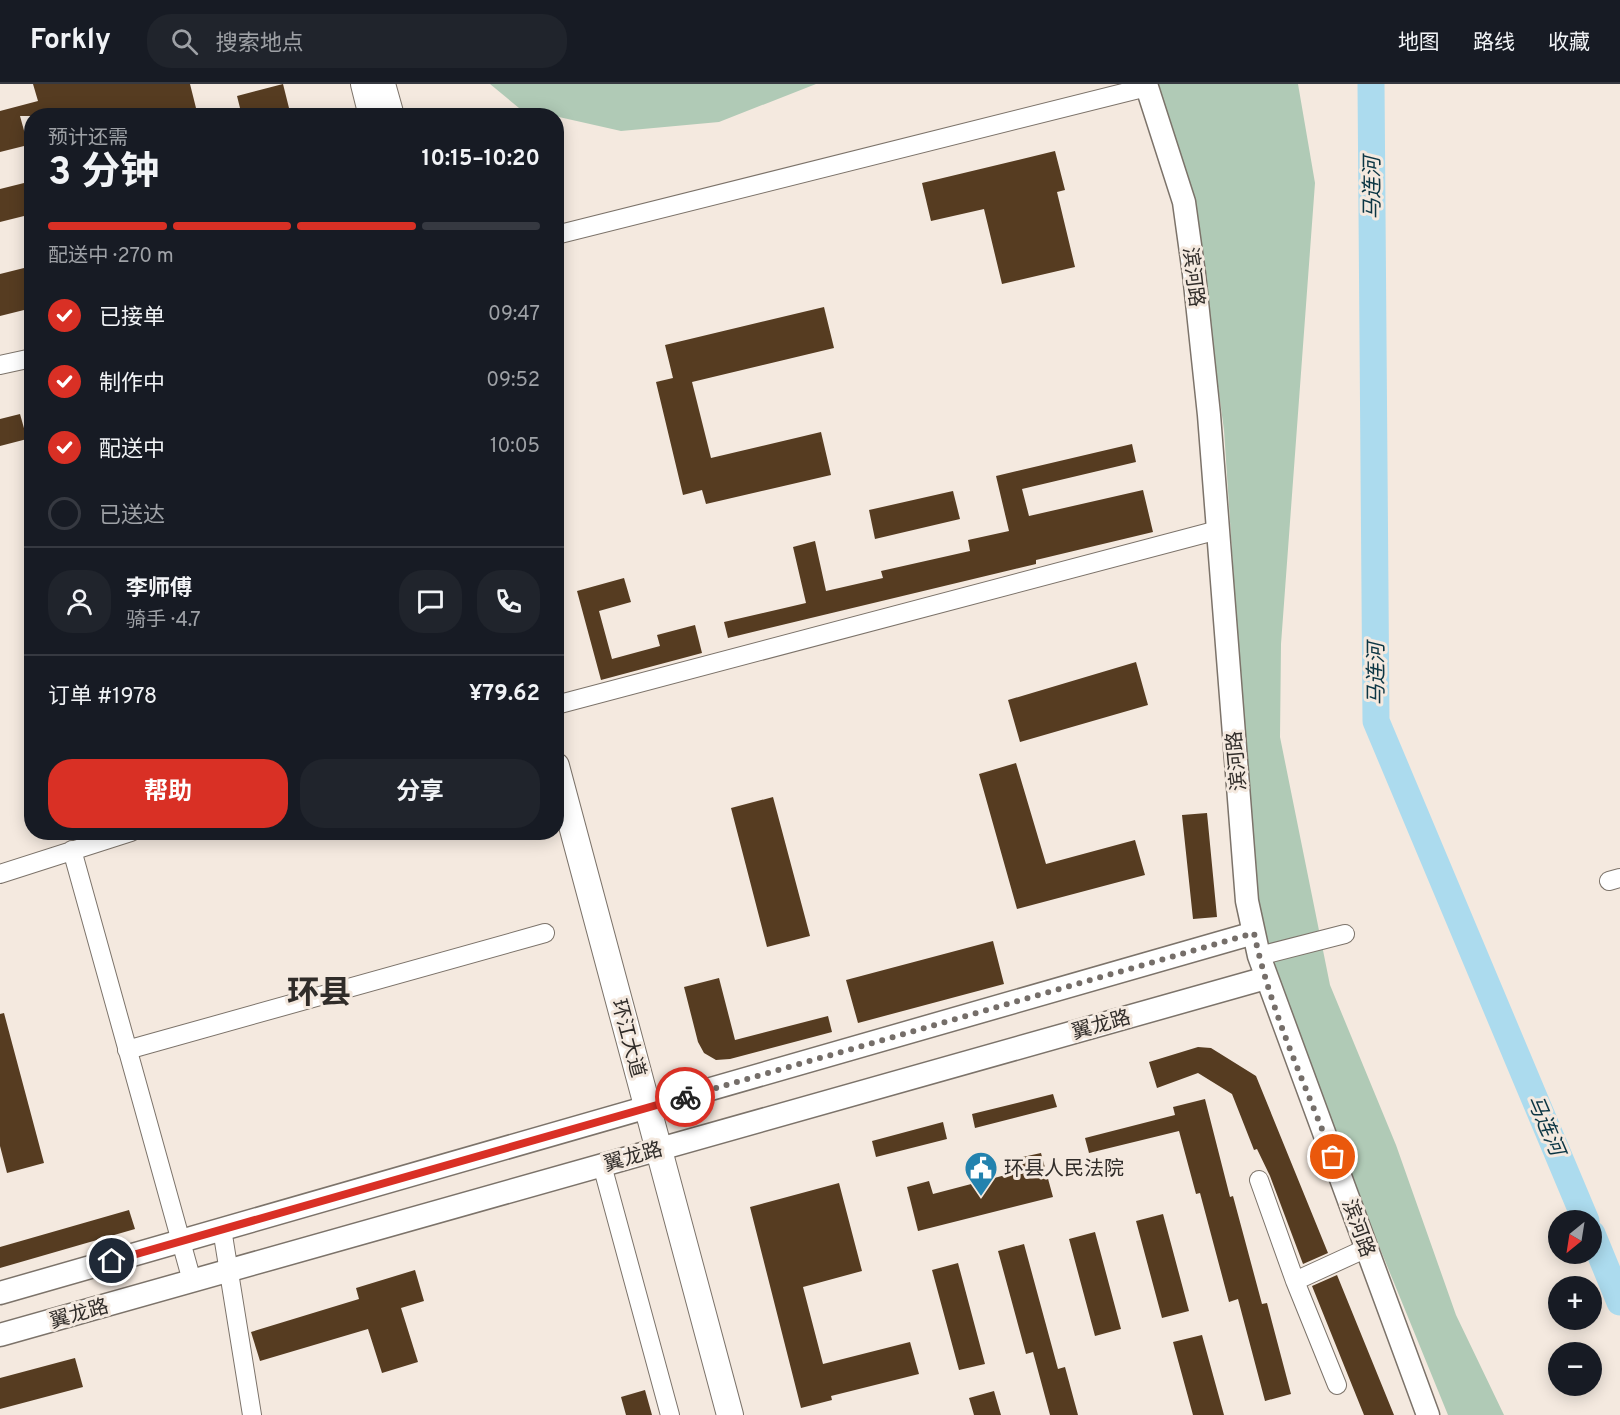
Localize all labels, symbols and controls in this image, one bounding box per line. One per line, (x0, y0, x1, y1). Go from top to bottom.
search box (147, 14, 567, 68)
text: Forkly (30, 23, 111, 59)
icon: search (168, 25, 201, 58)
text: 地图 (1398, 30, 1440, 57)
text: 路线 (1473, 30, 1515, 57)
text: 收藏 (1548, 30, 1590, 57)
text: 搜索地点 (216, 31, 304, 58)
text: 预计还需 (48, 126, 128, 152)
text: 10:15–10:20 (422, 146, 540, 173)
text: 3 分钟 (48, 150, 159, 199)
water label: 马连河 (1360, 153, 1387, 220)
text: 配送中 · 270 m (48, 244, 174, 270)
street label: 滨河路 (1175, 246, 1209, 309)
icon: check (48, 299, 81, 332)
text: 09:47 (488, 302, 540, 328)
text: 已接单 (99, 305, 165, 332)
icon: check (48, 365, 81, 398)
text: 09:52 (486, 368, 540, 394)
text: 制作中 (99, 371, 165, 398)
icon: check (48, 431, 81, 464)
text: 10:05 (490, 434, 540, 460)
text: 配送中 (99, 437, 165, 464)
text: 已送达 (99, 503, 165, 530)
button: person (48, 570, 111, 633)
button: chat (399, 570, 462, 633)
button: phone (477, 570, 540, 633)
text: 李师傅 (126, 576, 192, 603)
text: 骑手 · 4.7 (126, 608, 201, 634)
water label: 马连河 (1364, 639, 1391, 706)
text: ¥79.62 (469, 681, 540, 708)
text: 订单 #1978 (48, 684, 157, 711)
street label: 滨河路 (1222, 730, 1254, 792)
button: 帮助 (48, 759, 288, 828)
button: 分享 (300, 759, 540, 828)
district label: 环县 (287, 975, 351, 1015)
street label: 环江大道 (604, 997, 650, 1081)
street label: 翼龙路 (1069, 1005, 1134, 1047)
courier (655, 1067, 715, 1127)
icon: bike (669, 1081, 702, 1114)
water label: 马连河 (1520, 1091, 1571, 1164)
pin (1307, 1131, 1358, 1182)
street label: 翼龙路 (601, 1137, 666, 1179)
icon: bag (1316, 1140, 1349, 1173)
public building icon: 环县人民法院 (963, 1150, 999, 1197)
place label: 环县人民法院 (1004, 1157, 1124, 1183)
street label: 滨河路 (1335, 1196, 1380, 1261)
north arrow (1548, 1210, 1602, 1264)
map controls (1548, 1210, 1602, 1396)
pin (86, 1235, 137, 1286)
icon: home (95, 1244, 128, 1277)
button: + (1548, 1276, 1602, 1330)
street label: 翼龙路 (47, 1294, 112, 1336)
button: − (1548, 1342, 1602, 1396)

